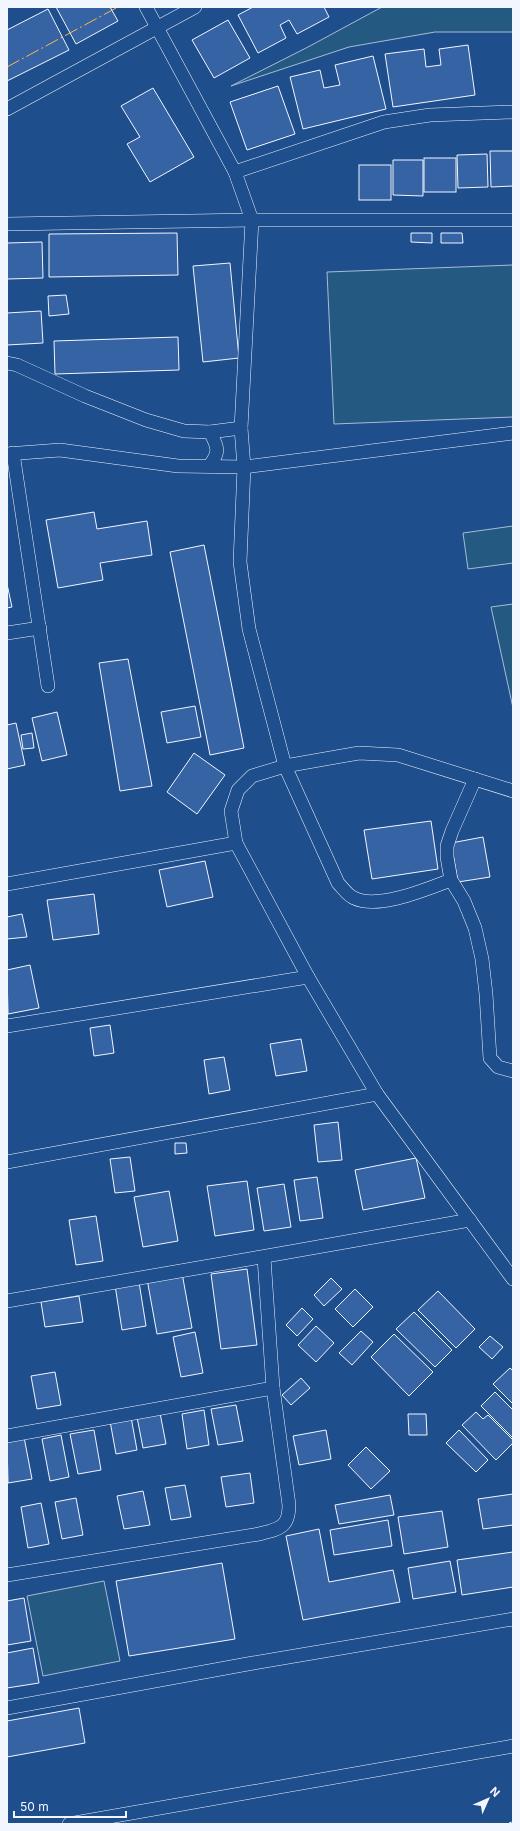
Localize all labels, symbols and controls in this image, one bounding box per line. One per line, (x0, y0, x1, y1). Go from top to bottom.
north arrow (468, 1779, 508, 1819)
text: N (487, 1784, 503, 1800)
scale bar (14, 1793, 126, 1819)
text: 50 m (20, 1799, 49, 1814)

